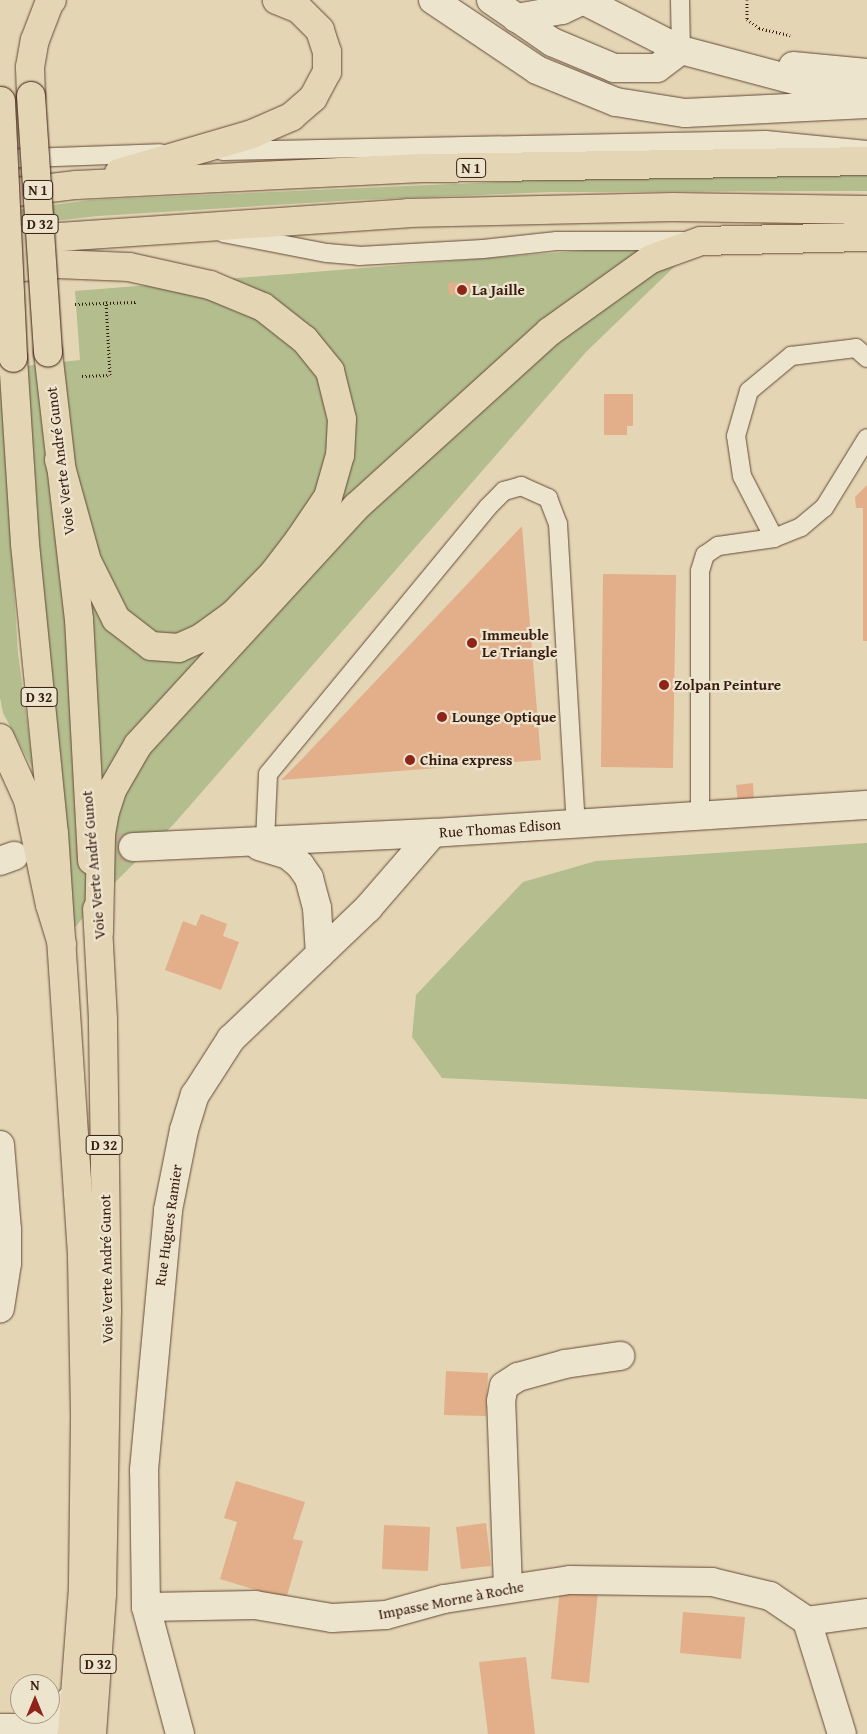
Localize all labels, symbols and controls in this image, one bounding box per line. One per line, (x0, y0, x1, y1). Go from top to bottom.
road number: N 1 (456, 156, 486, 180)
road number: N 1 (23, 178, 53, 202)
road number: D 32 (21, 212, 59, 235)
place label: La Jaille (472, 281, 525, 299)
marker: La Jaille (456, 284, 468, 296)
street label: Voie Verte André Gunot (42, 386, 78, 536)
place label: Immeuble Le Triangle (482, 625, 557, 660)
marker: Immeuble Le Triangle (466, 637, 478, 649)
place label: Zolpan Peinture (674, 676, 781, 694)
marker: Zolpan Peinture (658, 679, 670, 691)
road number: D 32 (20, 686, 58, 709)
place label: Lounge Optique (452, 708, 556, 726)
marker: Lounge Optique (436, 711, 448, 723)
place label: China express (420, 751, 512, 769)
marker: China express (404, 754, 416, 766)
street label: Voie Verte André Gunot (78, 790, 108, 940)
street label: Rue Thomas Edison (439, 815, 561, 841)
road number: D 32 (85, 1134, 123, 1156)
street label: Rue Hugues Ramier (151, 1163, 185, 1287)
street label: Voie Verte André Gunot (96, 1194, 116, 1344)
street label: Impasse Morne à Roche (377, 1577, 525, 1623)
road number: D 32 (79, 1652, 117, 1676)
north arrow (10, 1674, 60, 1724)
text: N (30, 1675, 40, 1695)

